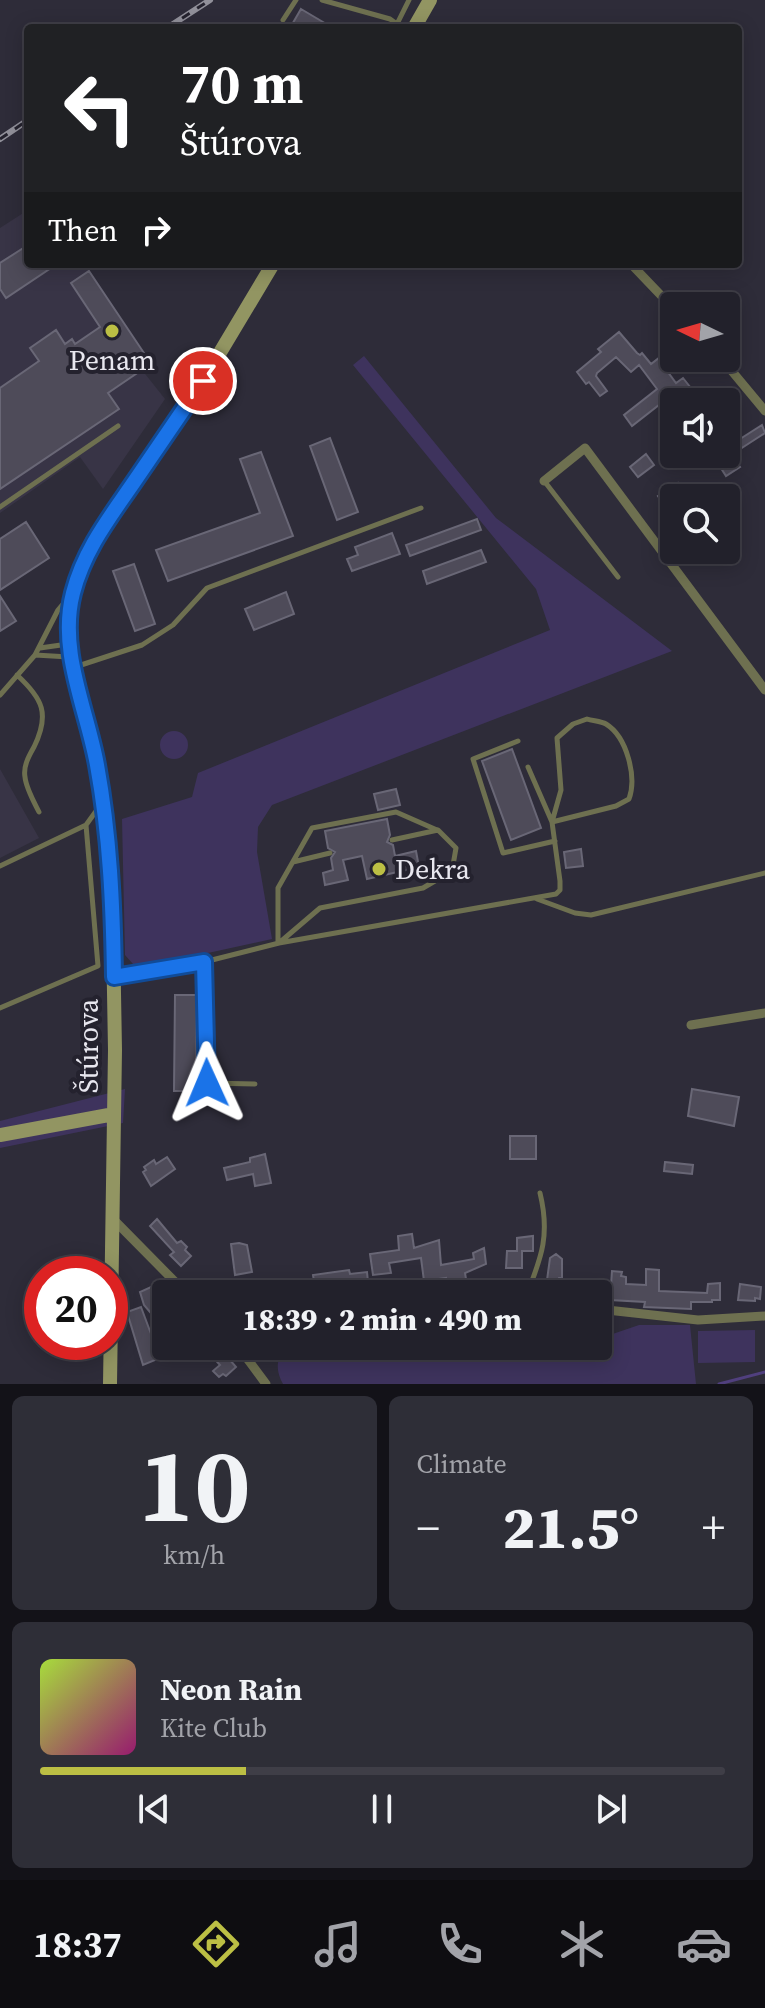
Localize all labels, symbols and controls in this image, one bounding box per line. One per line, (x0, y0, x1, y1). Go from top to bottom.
text: 70 m (180, 45, 303, 122)
icon: left (48, 56, 152, 160)
text: Štúrova (180, 118, 301, 167)
icon: right (134, 208, 178, 252)
text: Then (48, 210, 118, 251)
north arrow (660, 292, 740, 372)
map controls (660, 292, 740, 564)
marker: Penam (103, 322, 121, 340)
place label: Penam (69, 341, 155, 379)
pin (169, 347, 237, 415)
icon: arrive (181, 359, 225, 403)
button: sound (660, 388, 740, 468)
button: search (660, 484, 740, 564)
place label: Dekra (395, 850, 471, 888)
marker: Dekra (370, 860, 388, 878)
street label: Štúrova (69, 998, 107, 1093)
position arrow (165, 1041, 249, 1125)
speed limit sign: 20 (24, 1256, 128, 1360)
text: 18:39 · 2 min · 490 m (242, 1299, 522, 1340)
text: 10 (138, 1413, 251, 1556)
text: Climate (417, 1446, 507, 1482)
text: 21.5° (502, 1486, 639, 1568)
text: − (417, 1497, 440, 1558)
text: + (702, 1497, 725, 1558)
text: km/h (163, 1537, 225, 1573)
text: Neon Rain (160, 1669, 302, 1710)
text: Kite Club (160, 1710, 267, 1746)
icon: previous (132, 1787, 176, 1831)
icon: pause (360, 1787, 404, 1831)
icon: next (589, 1787, 633, 1831)
icon: directions (188, 1916, 244, 1972)
icon: music (310, 1916, 366, 1972)
icon: phone (432, 1916, 488, 1972)
icon: climate (554, 1916, 610, 1972)
icon: car (676, 1916, 732, 1972)
text: 18:37 (33, 1920, 122, 1969)

